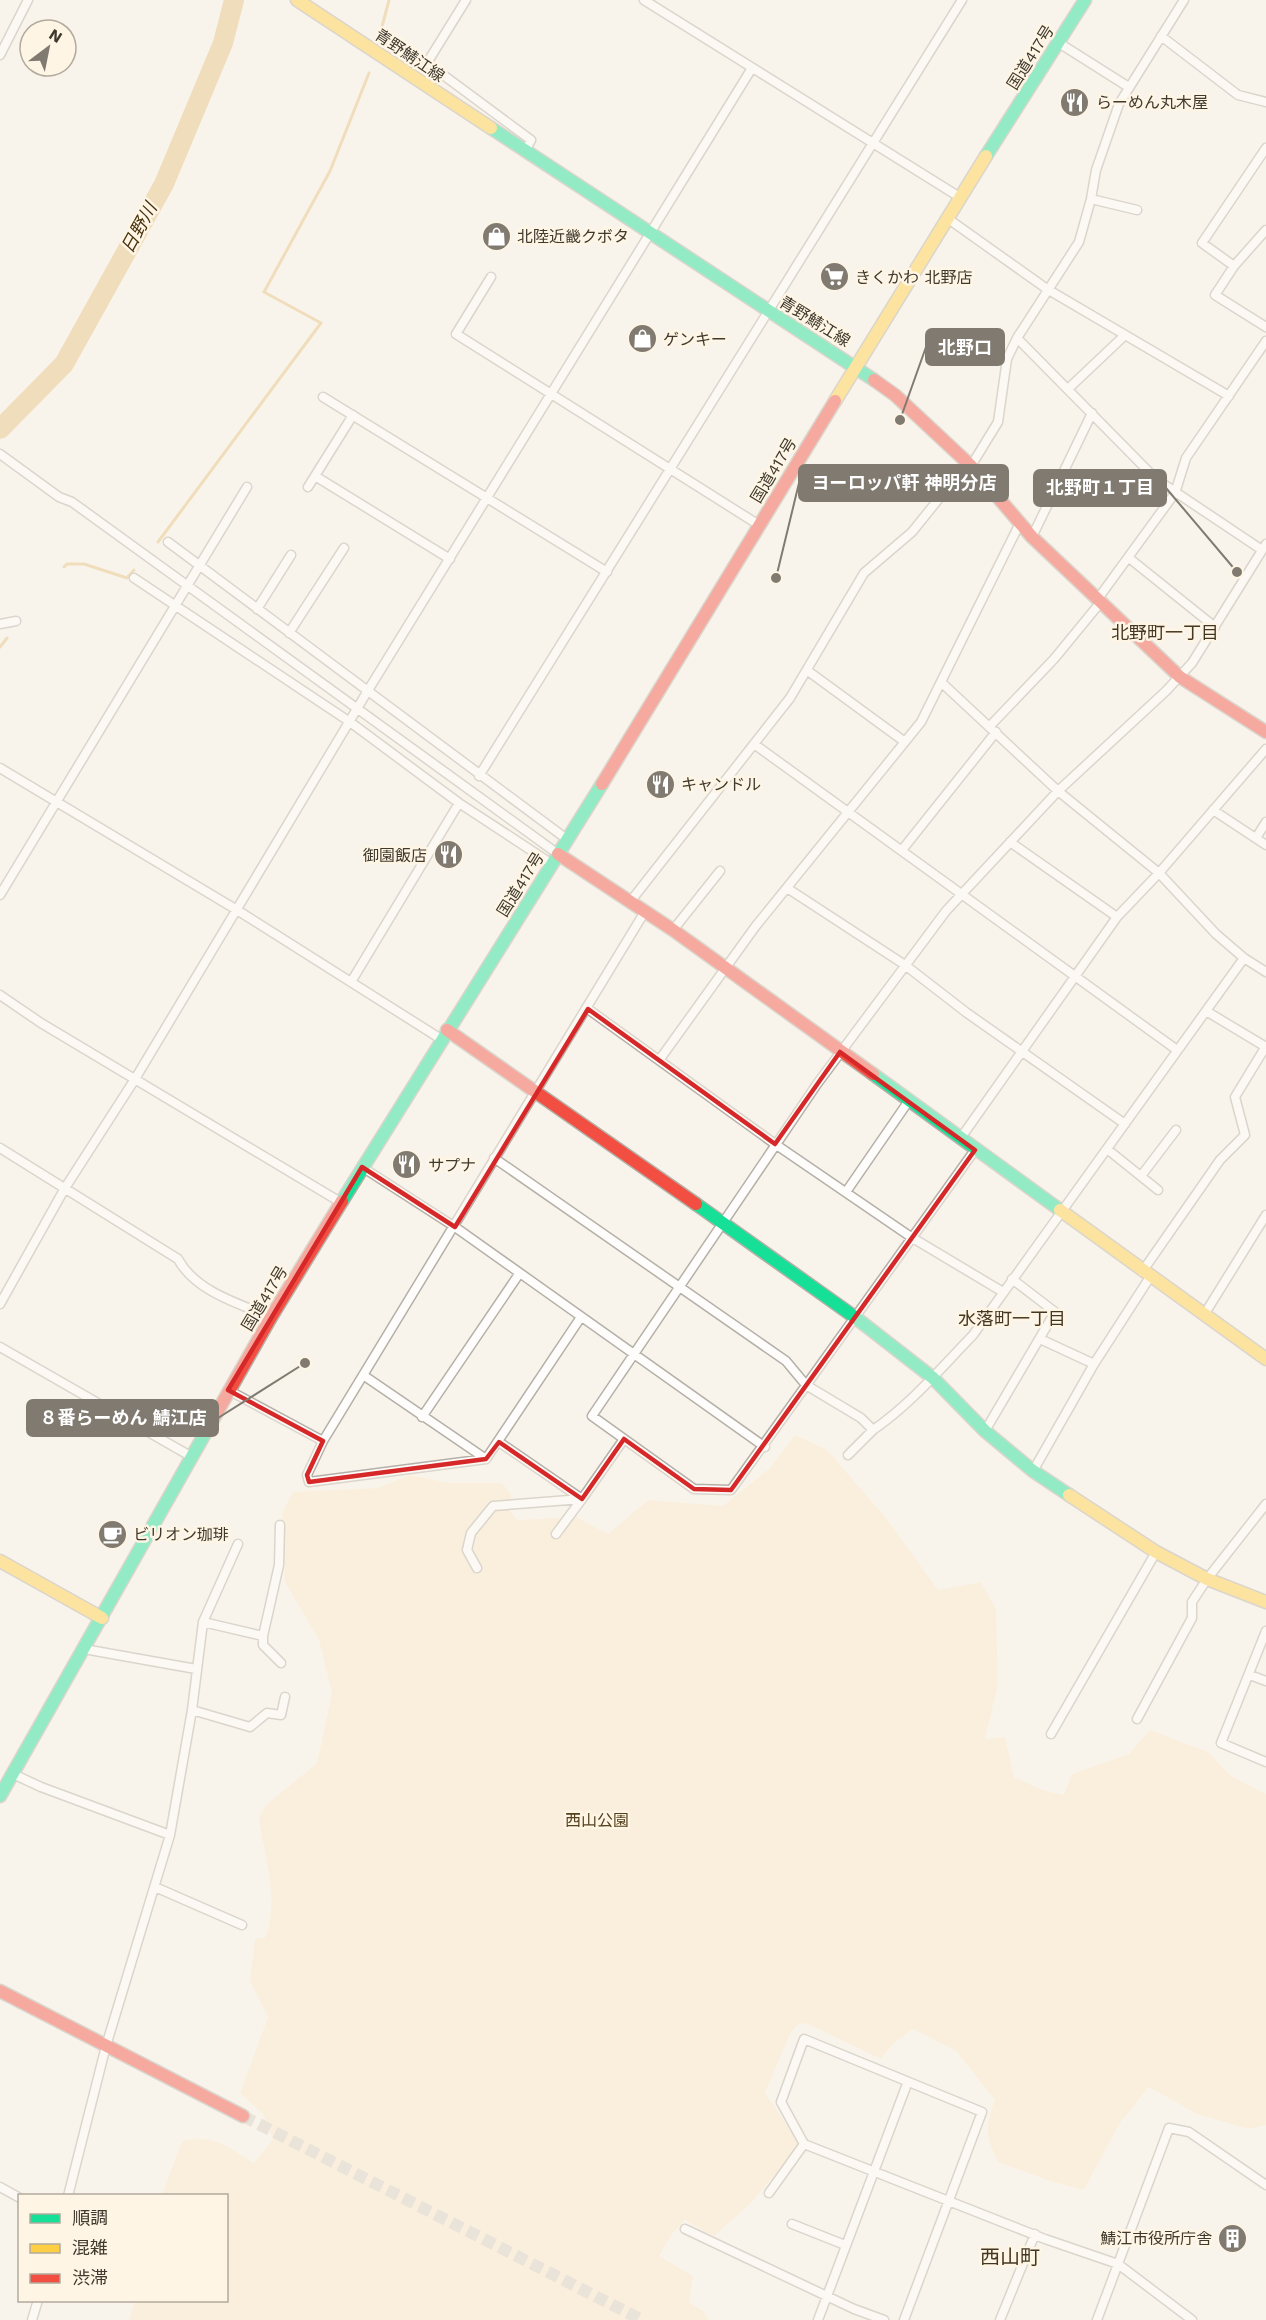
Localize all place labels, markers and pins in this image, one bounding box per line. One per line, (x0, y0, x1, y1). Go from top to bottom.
restaurant icon: らーめん丸木屋 (1059, 86, 1091, 118)
place label: らーめん丸木屋 (1096, 93, 1208, 112)
shop icon: 北陸近畿クボタ (480, 220, 512, 252)
place label: 北陸近畿クボタ (517, 227, 629, 246)
supermarket icon: きくかわ 北野店 (818, 261, 850, 293)
place label: きくかわ 北野店 (855, 268, 972, 287)
shop icon: ゲンキー (626, 323, 658, 355)
callout: 北野口 (926, 329, 1004, 365)
place label: ゲンキー (663, 330, 727, 349)
callout: ヨーロッパ軒 神明分店 (799, 465, 1008, 501)
callout: 北野町１丁目 (1034, 470, 1166, 506)
restaurant icon: キャンドル (644, 768, 676, 800)
place label: キャンドル (681, 775, 761, 794)
restaurant icon: 御園飯店 (432, 839, 464, 871)
place label: 御園飯店 (363, 846, 427, 865)
restaurant icon: サプナ (391, 1149, 423, 1181)
place label: サプナ (428, 1156, 476, 1175)
callout: ８番らーめん 鯖江店 (27, 1400, 218, 1436)
cafe icon: ビリオン珈琲 (96, 1518, 128, 1550)
place label: ビリオン珈琲 (133, 1525, 229, 1544)
building icon: 鯖江市役所庁舎 (1217, 2222, 1249, 2254)
place label: 鯖江市役所庁舎 (1100, 2229, 1212, 2248)

